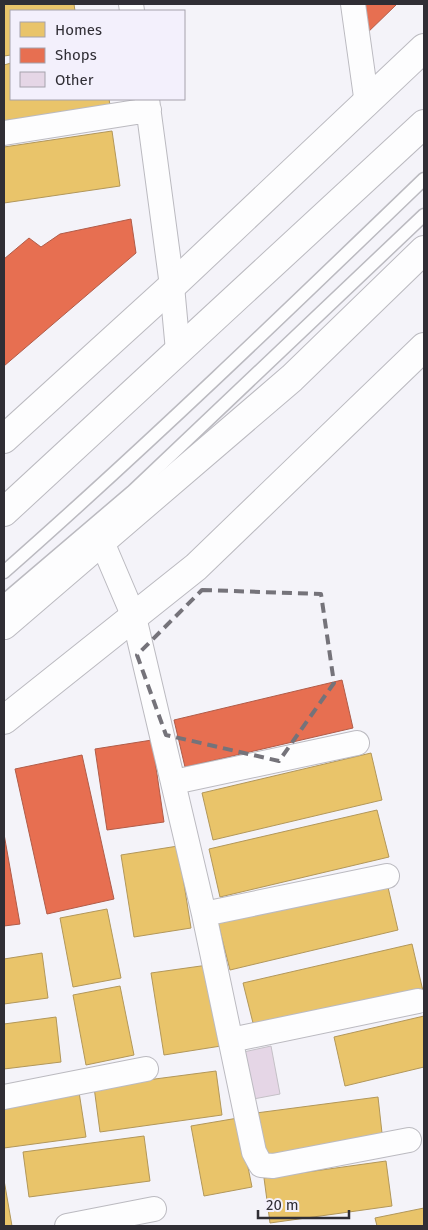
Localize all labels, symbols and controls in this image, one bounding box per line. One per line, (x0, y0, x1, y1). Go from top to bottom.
legend (10, 10, 185, 100)
text: Homes (55, 21, 102, 39)
text: Shops (55, 46, 97, 64)
text: Other (55, 71, 94, 89)
scale bar (258, 1188, 349, 1220)
text: 20 m (266, 1196, 299, 1214)

